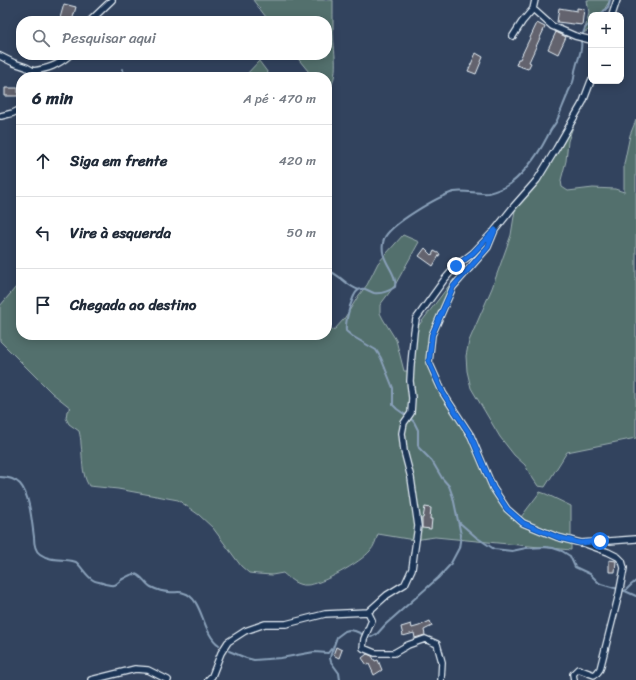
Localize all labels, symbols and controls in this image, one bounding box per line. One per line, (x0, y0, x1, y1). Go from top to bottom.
map controls (588, 12, 624, 84)
button: + (588, 12, 624, 48)
search box (16, 16, 332, 60)
text: Pesquisar aqui (62, 25, 156, 51)
icon: search (30, 27, 52, 49)
button: − (588, 48, 624, 84)
text: 6 min (32, 83, 73, 113)
text: A pé · 470 m (243, 87, 316, 110)
text: Siga em frente (70, 148, 167, 174)
text: 420 m (279, 149, 316, 172)
icon: ahead (32, 150, 54, 172)
text: Vire à esquerda (70, 220, 171, 246)
text: 50 m (286, 221, 316, 244)
icon: left (32, 222, 54, 244)
route end (447, 257, 465, 275)
text: Chegada ao destino (70, 292, 196, 318)
icon: arrive (32, 294, 54, 316)
route start (591, 532, 609, 550)

